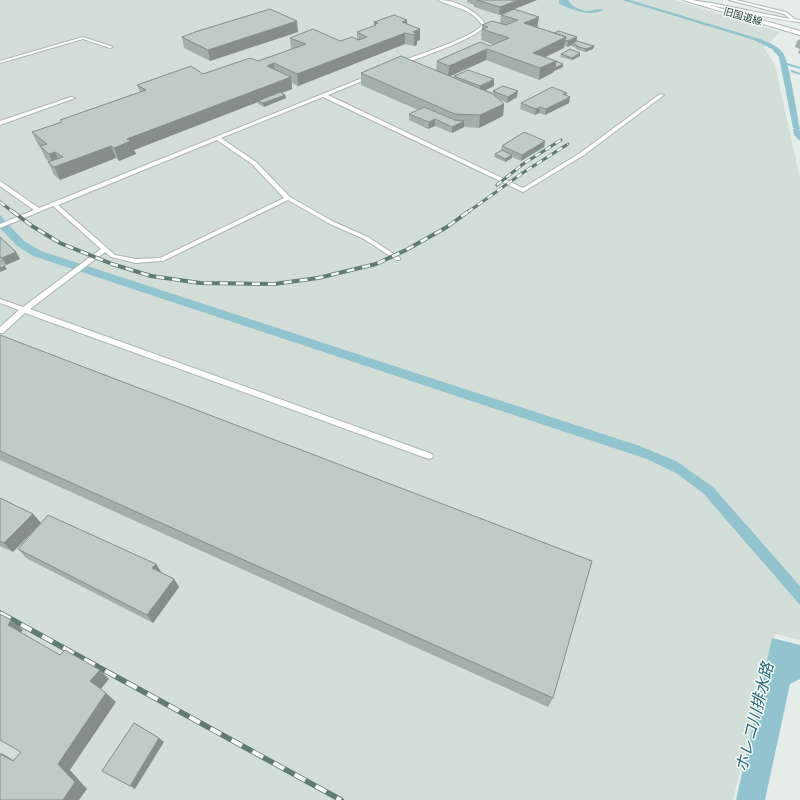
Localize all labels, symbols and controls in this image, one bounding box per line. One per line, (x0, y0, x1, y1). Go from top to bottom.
street label: 旧国道線 (722, 6, 764, 27)
water label: ホレコ川排水路 (732, 659, 778, 774)

